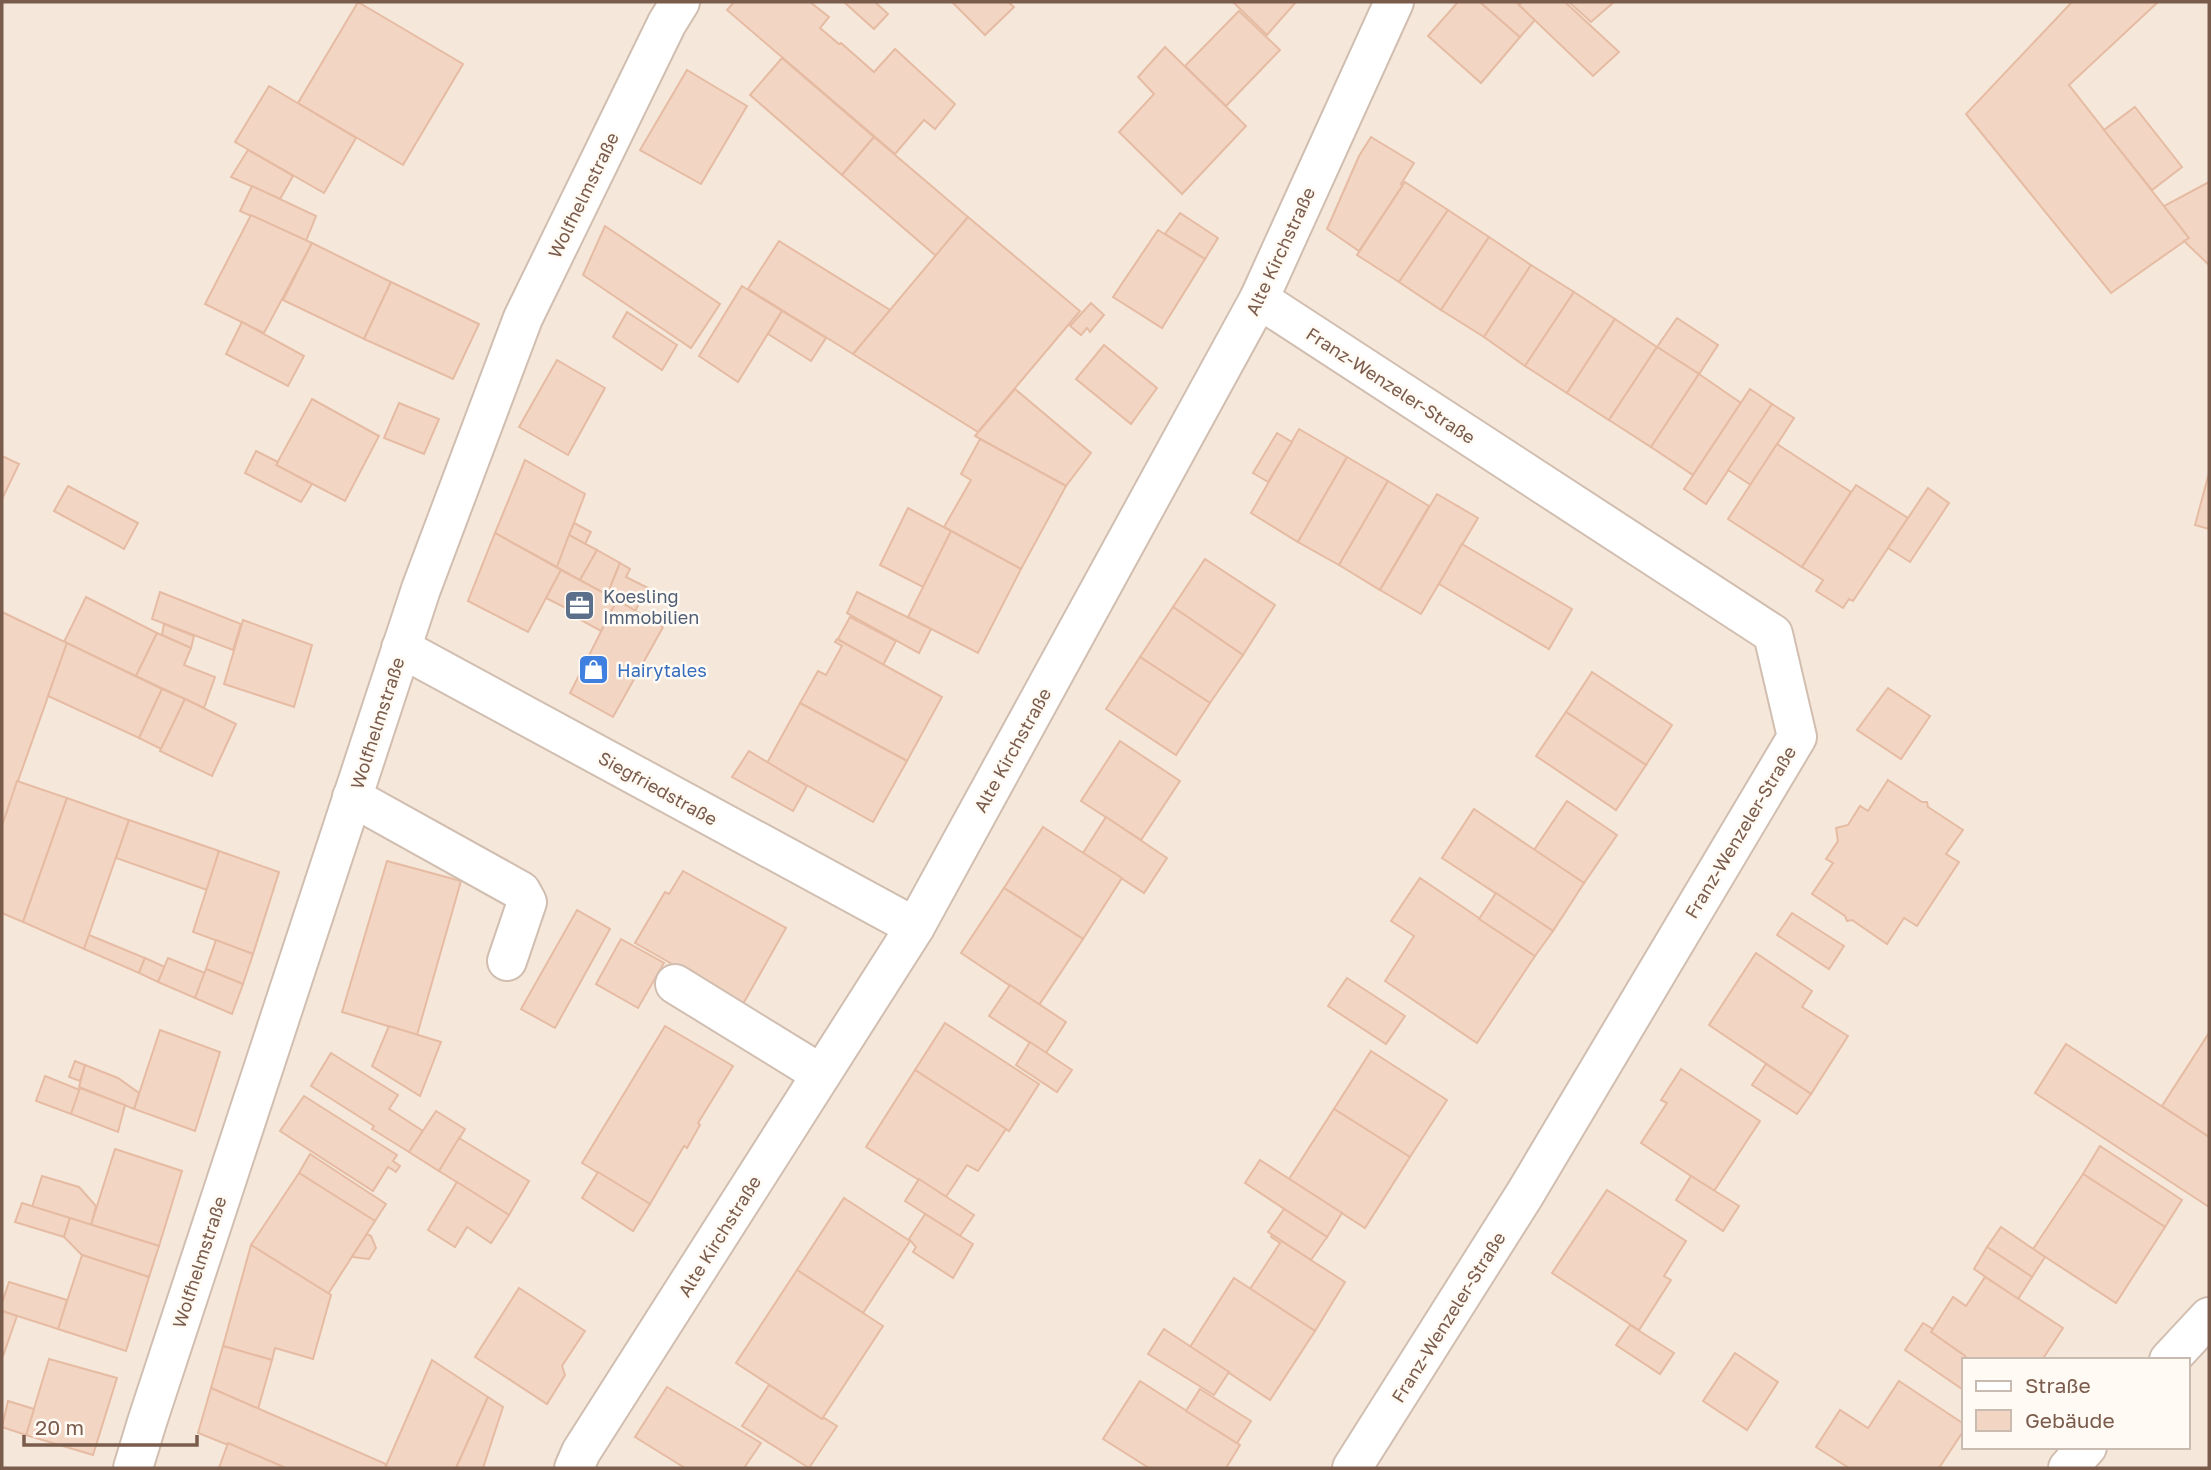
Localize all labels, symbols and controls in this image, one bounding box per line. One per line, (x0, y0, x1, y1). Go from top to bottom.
street label: Wolfhelmstraße (543, 129, 623, 261)
street label: Alte Kirchstraße (1241, 183, 1319, 319)
street label: Franz-Wenzeler-Straße (1302, 322, 1480, 448)
place label: Koesling Immobilien (603, 585, 699, 628)
office icon: Koesling Immobilien (563, 589, 597, 623)
shop icon: Hairytales (577, 653, 611, 687)
street label: Wolfhelmstraße (345, 654, 409, 792)
place label: Hairytales (617, 659, 707, 681)
street label: Alte Kirchstraße (969, 684, 1055, 816)
street label: Franz-Wenzeler-Straße (1680, 742, 1800, 922)
street label: Siegfriedstraße (595, 746, 721, 830)
street label: Alte Kirchstraße (673, 1171, 765, 1301)
street label: Wolfhelmstraße (167, 1193, 231, 1331)
street label: Franz-Wenzeler-Straße (1386, 1228, 1510, 1406)
legend (1962, 1358, 2190, 1449)
text: Straße (2025, 1372, 2091, 1398)
scale bar (24, 1404, 198, 1448)
text: Gebäude (2025, 1407, 2115, 1433)
text: 20 m (35, 1414, 84, 1440)

